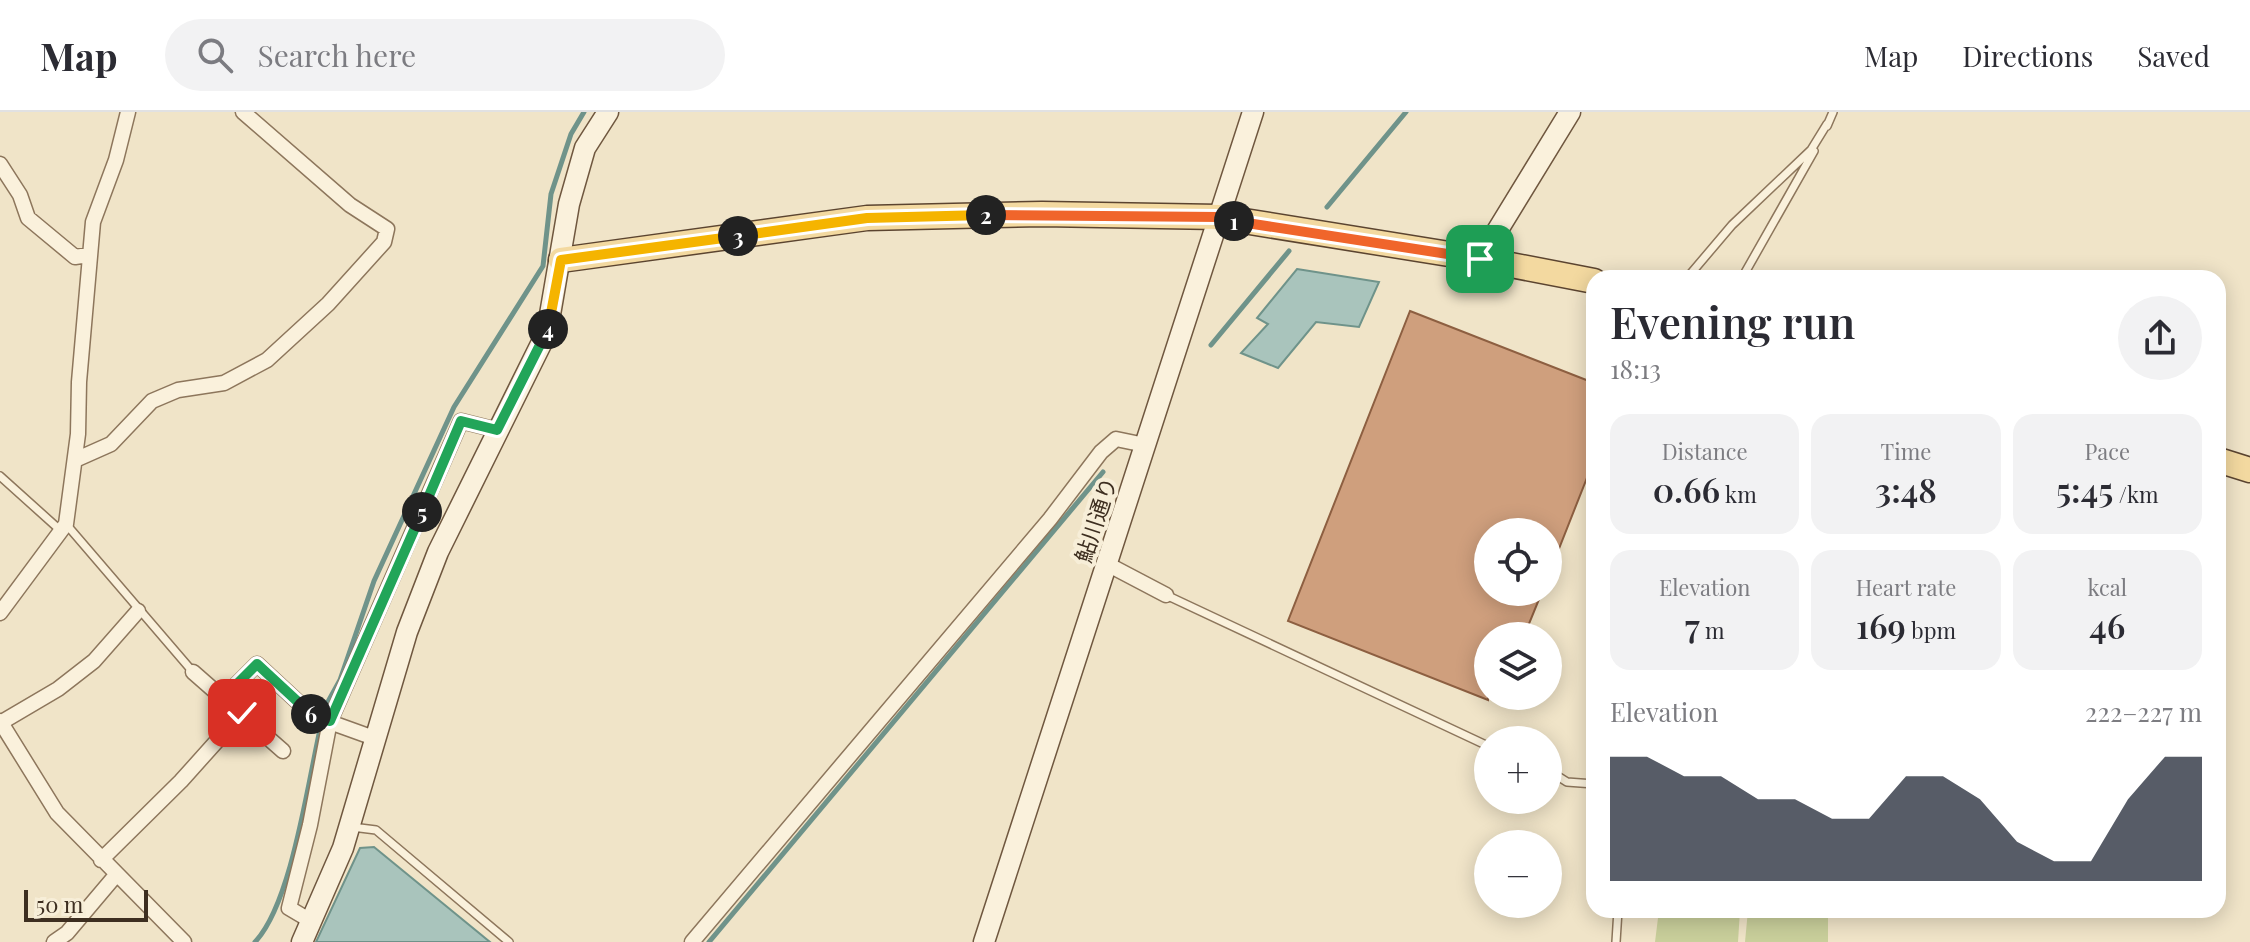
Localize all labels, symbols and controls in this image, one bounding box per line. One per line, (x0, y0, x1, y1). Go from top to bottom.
search box (165, 19, 725, 91)
text: Map (40, 30, 117, 81)
icon: search (193, 33, 237, 77)
text: Search here (257, 35, 416, 75)
text: Map (1864, 37, 1918, 74)
text: Directions (1962, 37, 2093, 74)
text: Saved (2137, 37, 2210, 74)
pin: 2 (966, 195, 1006, 235)
text: 2 (980, 200, 992, 230)
pin: 1 (1214, 201, 1254, 241)
text: 1 (1230, 206, 1238, 236)
pin: 3 (718, 216, 758, 256)
text: 3 (733, 221, 743, 251)
pin (1446, 225, 1514, 293)
icon: arrive (1458, 237, 1502, 281)
text: Evening run (1610, 291, 1855, 350)
button: share (2118, 296, 2202, 380)
pin: 4 (528, 309, 568, 349)
text: 4 (542, 314, 554, 344)
text: 18:13 (1610, 351, 1661, 386)
text: Distance (1662, 436, 1748, 466)
text: Time (1881, 436, 1931, 466)
text: Pace (2085, 436, 2130, 466)
text: 0.66 (1653, 466, 1720, 512)
text: 3:48 (1875, 466, 1937, 512)
text: 5:45 (2056, 466, 2113, 512)
street label: 鮎川通り (1067, 473, 1123, 566)
text: km (1720, 479, 1757, 509)
text: /km (2113, 479, 2159, 509)
pin: 5 (402, 492, 442, 532)
text: 5 (417, 497, 427, 527)
map controls (1474, 518, 1562, 918)
button: locate (1474, 518, 1562, 606)
text: Elevation (1659, 572, 1750, 602)
text: Heart rate (1856, 572, 1956, 602)
text: kcal (2088, 572, 2127, 602)
text: 7 (1685, 602, 1700, 648)
text: 169 (1856, 602, 1906, 648)
text: 46 (2089, 602, 2125, 648)
text: m (1700, 615, 1725, 645)
text: bpm (1906, 615, 1956, 645)
button: layers (1474, 622, 1562, 710)
pin (208, 679, 276, 747)
icon: check (220, 691, 264, 735)
pin: 6 (291, 694, 331, 734)
text: Elevation (1610, 694, 1718, 729)
text: 222–227 m (2085, 694, 2202, 729)
text: 6 (305, 699, 317, 729)
button: + (1474, 726, 1562, 814)
button: − (1474, 830, 1562, 918)
scale bar (24, 886, 148, 922)
text: 50 m (36, 889, 83, 919)

